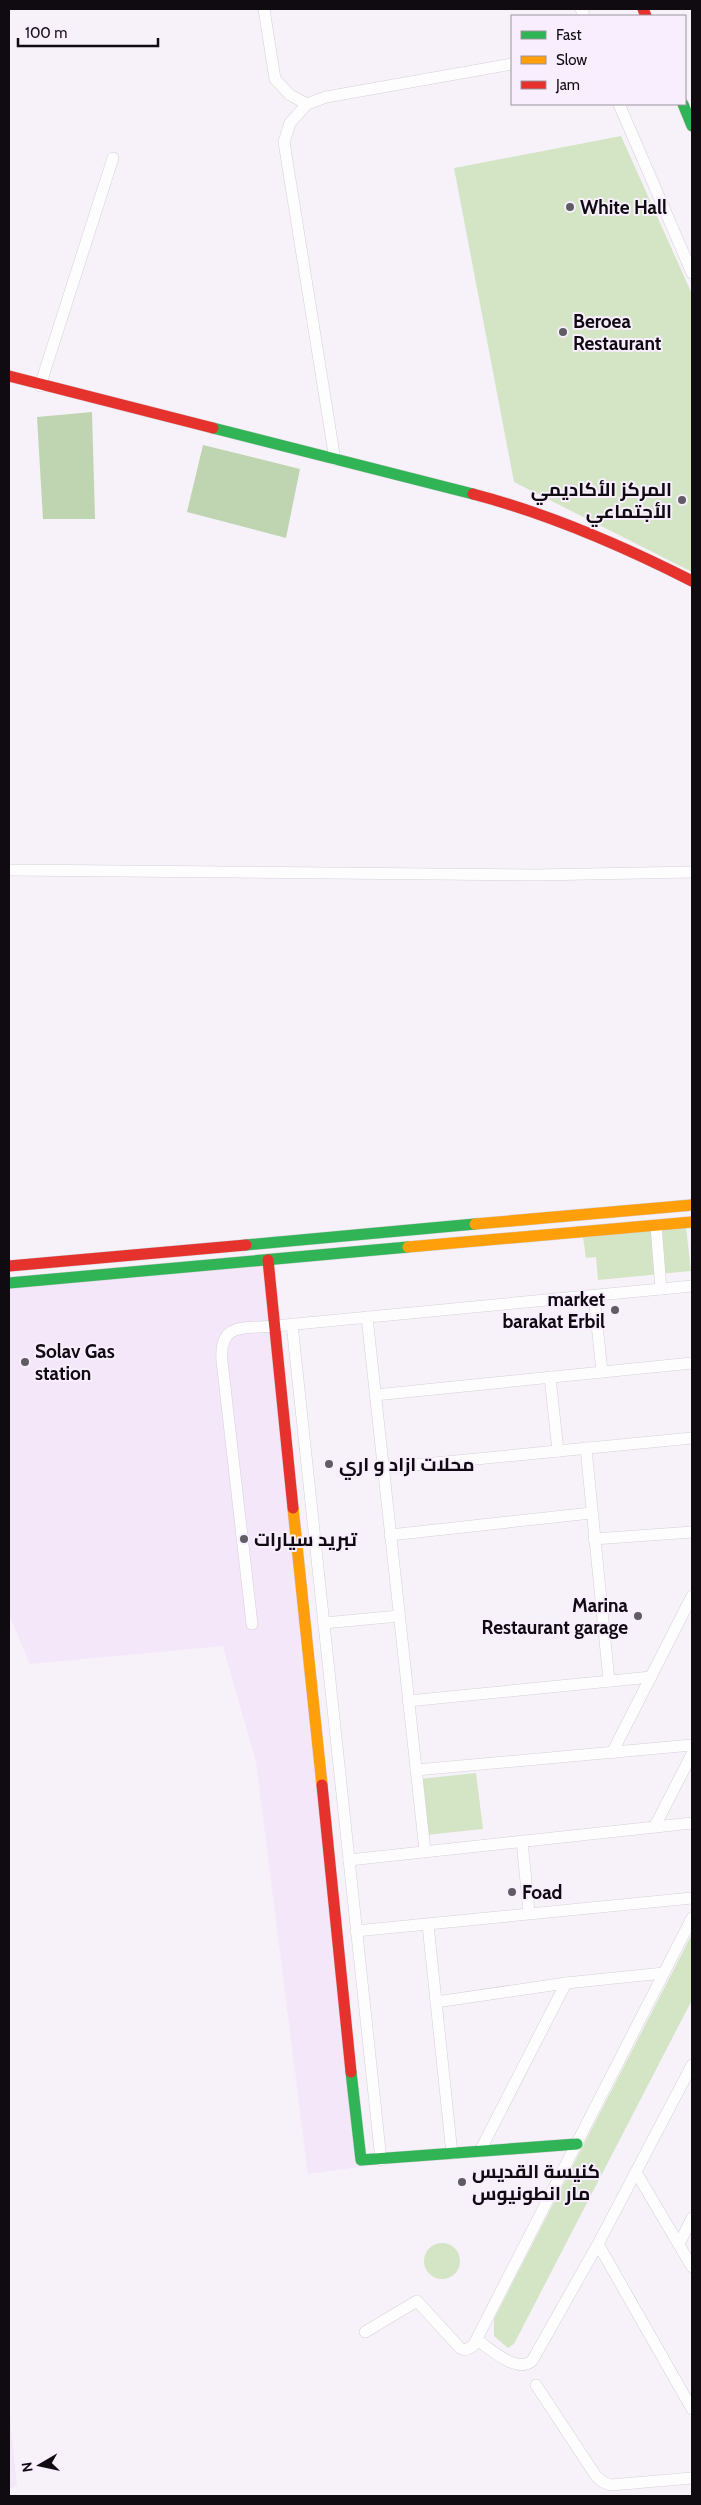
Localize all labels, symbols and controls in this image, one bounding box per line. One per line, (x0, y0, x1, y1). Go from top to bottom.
scale bar (18, 15, 158, 47)
legend (511, 15, 686, 105)
text: 100 m (25, 24, 67, 42)
text: Fast (556, 26, 581, 44)
text: Slow (556, 51, 587, 69)
text: Jam (555, 76, 580, 94)
place label: White Hall (580, 196, 667, 219)
marker: White Hall (564, 201, 576, 213)
place label: Beroea Restaurant (573, 310, 662, 355)
marker: Beroea Restaurant (557, 326, 569, 338)
place label: المركز الأكاديمي الأجتماعي (531, 478, 672, 527)
marker: المركز الأكاديمي الأجتماعي (676, 494, 688, 506)
place label: market barakat Erbil (502, 1288, 605, 1333)
marker: market barakat Erbil (609, 1304, 621, 1316)
place label: Solav Gas station (35, 1340, 115, 1385)
marker: Solav Gas station (19, 1356, 31, 1368)
place label: محلات ازاد و اري (339, 1453, 475, 1480)
marker: محلات ازاد و اري (323, 1458, 335, 1470)
place label: تبريد سيارات (254, 1528, 358, 1551)
marker: تبريد سيارات (238, 1533, 250, 1545)
place label: Marina Restaurant garage (482, 1594, 629, 1639)
marker: Marina Restaurant garage (632, 1610, 644, 1622)
place label: Foad (522, 1881, 562, 1904)
marker: Foad (506, 1886, 518, 1898)
place label: كنيسة القديس مار انطونيوس (472, 2160, 600, 2205)
marker: كنيسة القديس مار انطونيوس (456, 2176, 468, 2188)
north arrow (15, 2440, 65, 2490)
text: N (17, 2461, 37, 2473)

